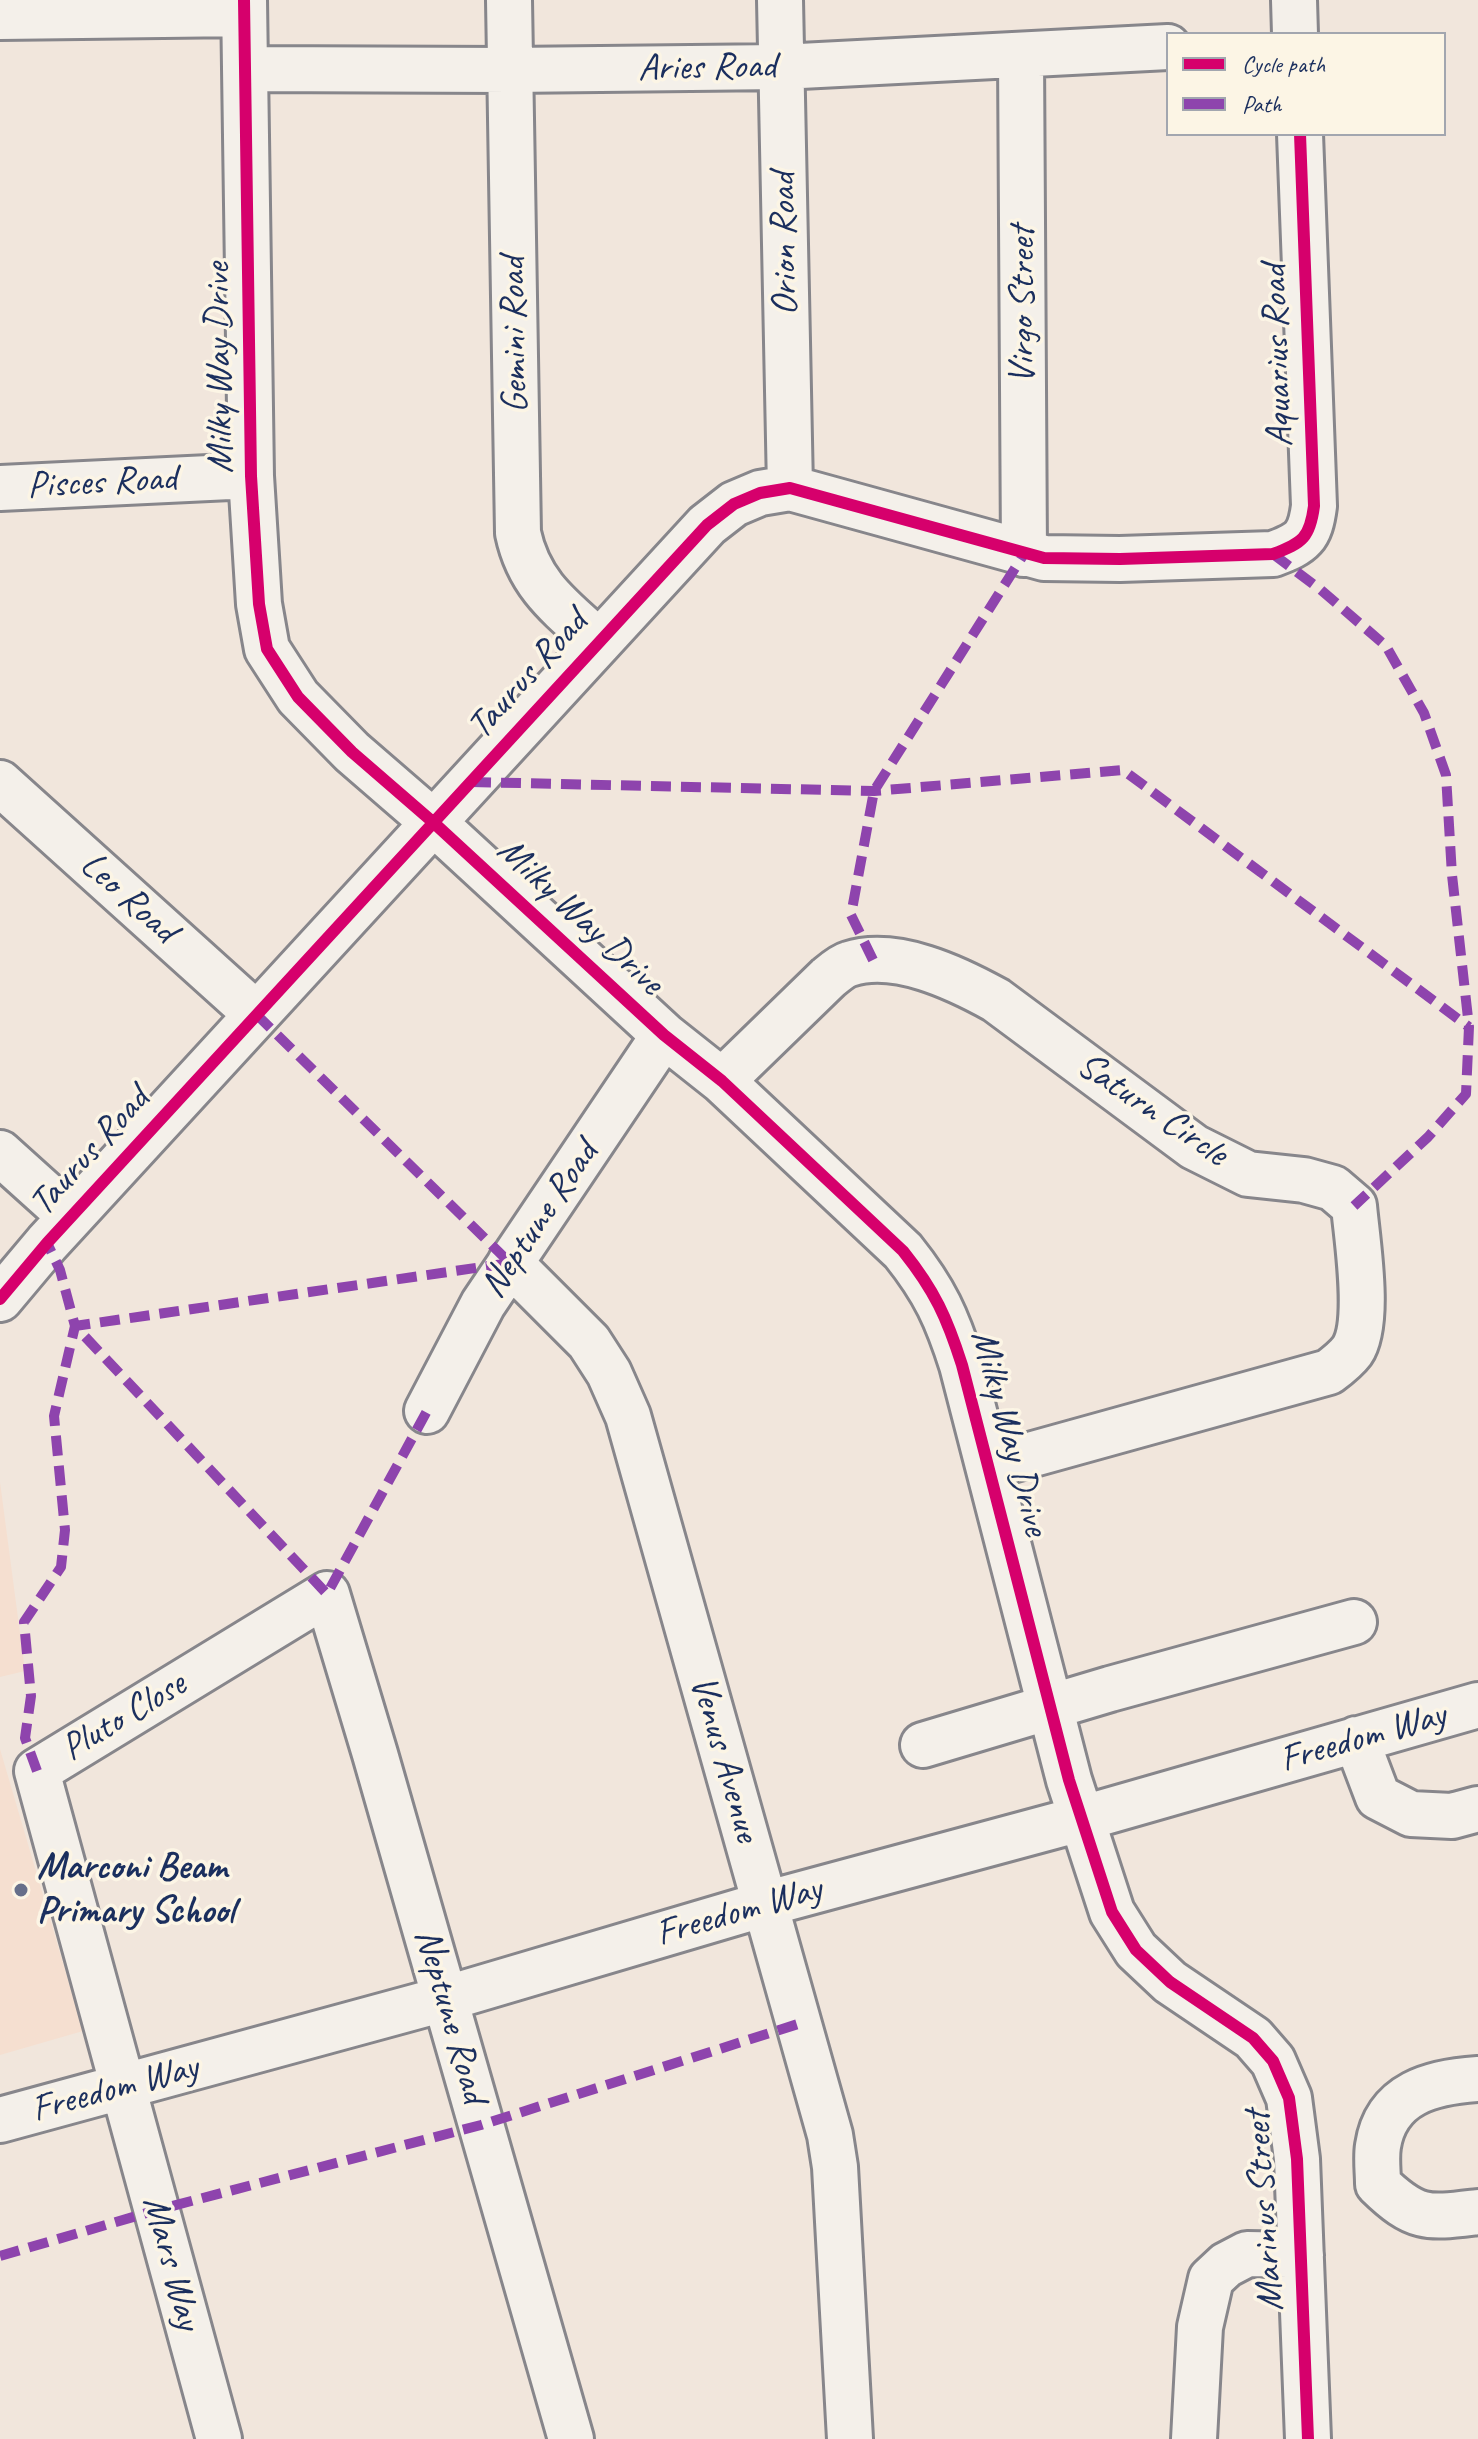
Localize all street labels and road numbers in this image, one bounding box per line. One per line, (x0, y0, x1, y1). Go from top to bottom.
street label: Aries Road (638, 44, 776, 92)
street label: Orion Road (761, 172, 809, 316)
street label: Virgo Street (1000, 226, 1046, 384)
street label: Gemini Road (491, 256, 539, 414)
street label: Milky Way Drive (195, 262, 245, 474)
street label: Aquarius Road (1252, 264, 1304, 448)
street label: Pisces Road (26, 456, 178, 510)
street label: Taurus Road (458, 601, 598, 749)
street label: Milky Way Drive (487, 828, 673, 1006)
street label: Leo Road (70, 843, 186, 953)
street label: Saturn Circle (1068, 1043, 1236, 1177)
street label: Taurus Road (20, 1078, 160, 1226)
street label: Neptune Road (471, 1133, 609, 1307)
street label: Milky Way Drive (960, 1325, 1058, 1541)
street label: Pluto Close (54, 1662, 194, 1772)
street label: Venus Avenue (679, 1671, 769, 1847)
street label: Freedom Way (1275, 1693, 1451, 1783)
street label: Freedom Way (651, 1867, 827, 1957)
street label: Neptune Road (403, 1924, 497, 2108)
street label: Freedom Way (27, 2045, 203, 2133)
street label: Marinus Street (1235, 2109, 1295, 2313)
street label: Mars Way (131, 2191, 211, 2335)

